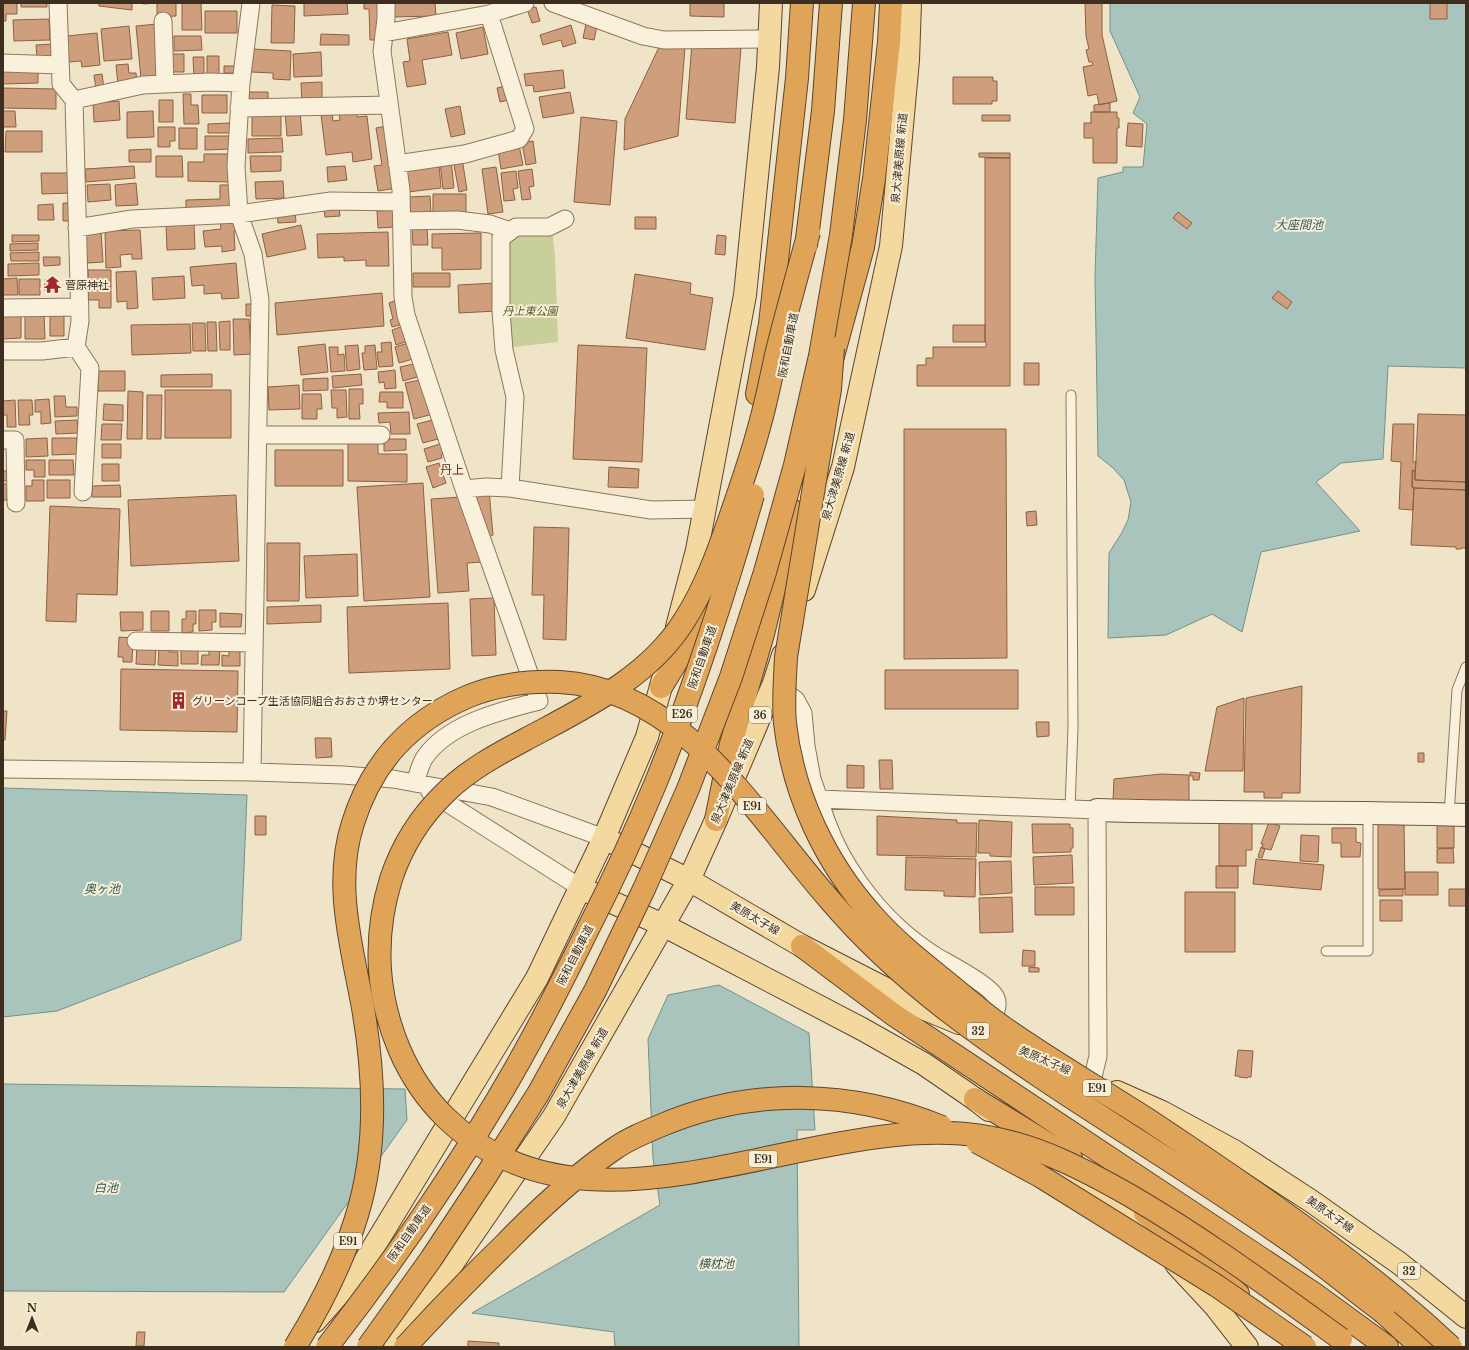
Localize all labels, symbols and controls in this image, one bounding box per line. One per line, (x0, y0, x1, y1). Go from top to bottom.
street label: 泉大津美原線 新道 (888, 112, 910, 204)
water label: 大座間池 (1275, 217, 1324, 232)
temple icon: 菅原神社 (42, 275, 62, 295)
place label: 菅原神社 (65, 278, 109, 292)
park label: 丹上東公園 (503, 304, 559, 318)
street label: 阪和自動車道 (775, 311, 801, 379)
street label: 泉大津美原線 新道 (819, 430, 857, 522)
district label: 丹上 (440, 462, 464, 477)
street label: 阪和自動車道 (685, 624, 719, 690)
building icon: グリーンコープ生活協同組合おおさか堺センター (169, 691, 189, 711)
place label: グリーンコープ生活協同組合おおさか堺センター (192, 694, 433, 708)
road number: E26 (667, 706, 697, 722)
road number: 36 (749, 707, 771, 723)
street label: 泉大津美原線 新道 (708, 736, 756, 826)
road number: E91 (738, 798, 766, 814)
water label: 奥ヶ池 (84, 881, 121, 896)
street label: 美原太子線 (728, 898, 782, 938)
street label: 阪和自動車道 (554, 922, 596, 988)
road number: 32 (967, 1023, 989, 1039)
street label: 泉大津美原線 新道 (553, 1025, 611, 1111)
street label: 美原太子線 (1017, 1043, 1073, 1077)
road number: E91 (1083, 1080, 1111, 1096)
road number: E91 (749, 1151, 777, 1167)
water label: 白池 (94, 1180, 119, 1195)
street label: 美原太子線 (1303, 1192, 1357, 1236)
street label: 阪和自動車道 (384, 1202, 434, 1264)
road number: E91 (334, 1233, 362, 1249)
water label: 横枕池 (698, 1256, 735, 1271)
road number: 32 (1398, 1263, 1420, 1279)
north arrow (12, 1298, 52, 1338)
text: N (27, 1301, 38, 1315)

